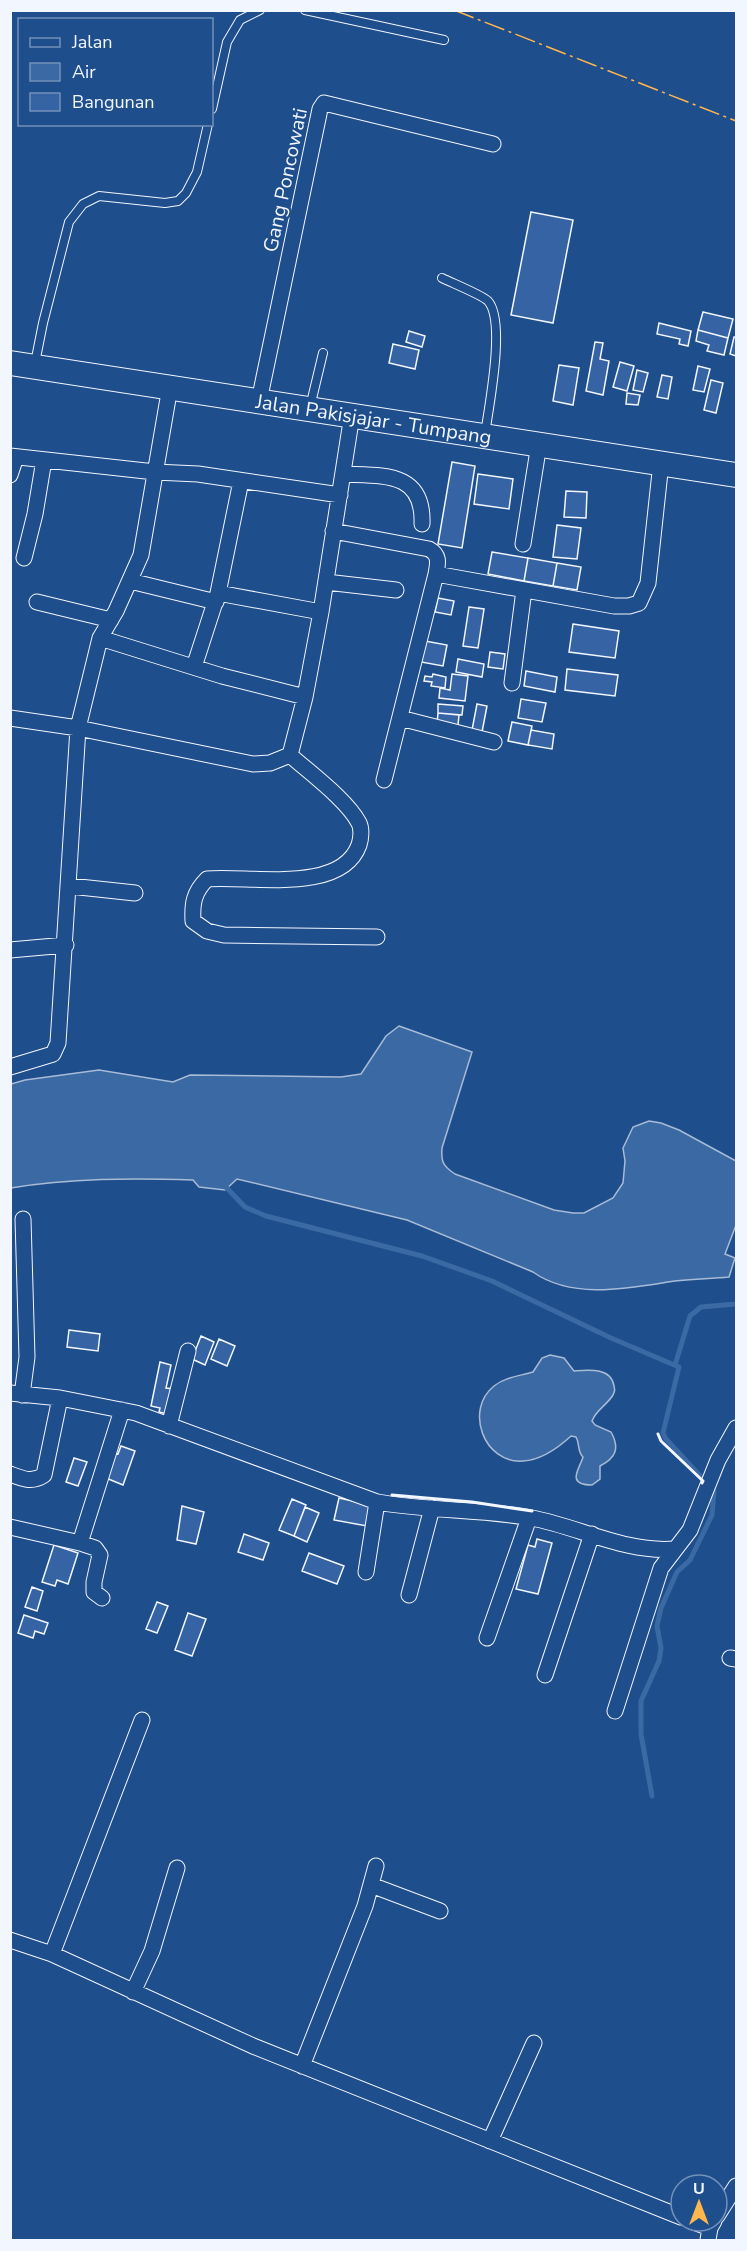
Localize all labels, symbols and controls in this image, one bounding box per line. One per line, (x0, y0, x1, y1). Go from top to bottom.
legend (18, 18, 213, 126)
text: Jalan (71, 30, 112, 54)
text: Air (72, 60, 96, 84)
text: Bangunan (72, 90, 155, 114)
street label: Gang Poncowati (257, 105, 314, 255)
street label: Jalan Pakisjajar - Tumpang (253, 388, 493, 451)
north arrow (669, 2173, 729, 2233)
text: U (693, 2178, 705, 2200)

